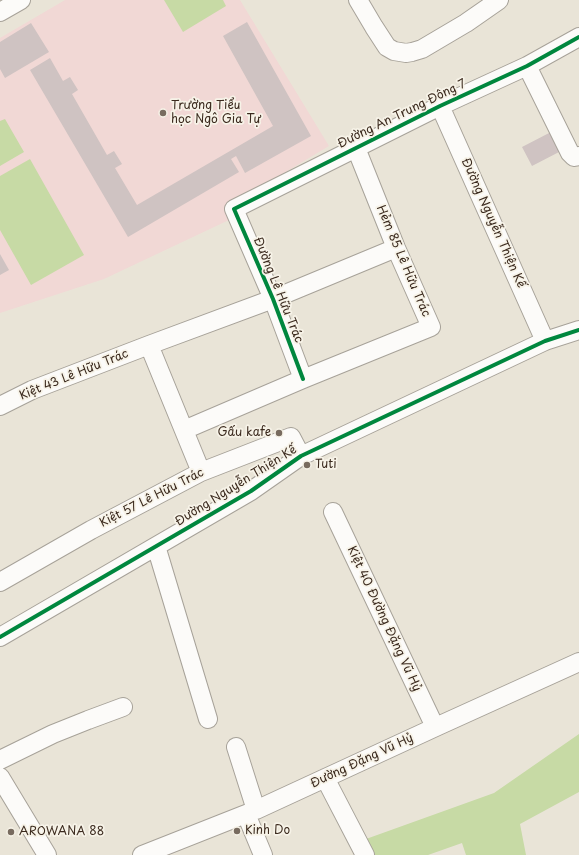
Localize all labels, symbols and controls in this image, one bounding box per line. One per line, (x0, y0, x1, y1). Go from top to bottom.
street label: Đường An Trung Đông 7 (335, 77, 469, 151)
place label: Trường Tiểu học Ngô Gia Tự (171, 99, 261, 127)
marker: Trường Tiểu học Ngô Gia Tự (158, 108, 168, 118)
street label: Đường Nguyễn Thiện Kế (458, 156, 528, 290)
street label: Hẻm 85 Lê Hữu Trác (373, 203, 433, 319)
street label: Đường Lê Hữu Trác (250, 235, 306, 345)
street label: Kiệt 43 Lê Hữu Trác (17, 347, 131, 403)
place label: Gấu kafe (218, 426, 271, 440)
marker: Gấu kafe (274, 428, 284, 438)
street label: Đường Nguyễn Thiện Kế (173, 443, 299, 529)
place label: Tuti (315, 458, 336, 472)
marker: Tuti (302, 460, 312, 470)
street label: Kiệt 57 Lê Hữu Trác (98, 466, 206, 530)
street label: Kiệt 40 Đường Đặng Vũ Hỷ (344, 544, 424, 694)
street label: Đường Đặng Vũ Hỷ (308, 731, 416, 791)
place label: Kinh Do (245, 824, 290, 838)
place label: AROWANA 88 (19, 825, 104, 839)
marker: Kinh Do (232, 826, 242, 836)
marker: AROWANA 88 (6, 827, 16, 837)

